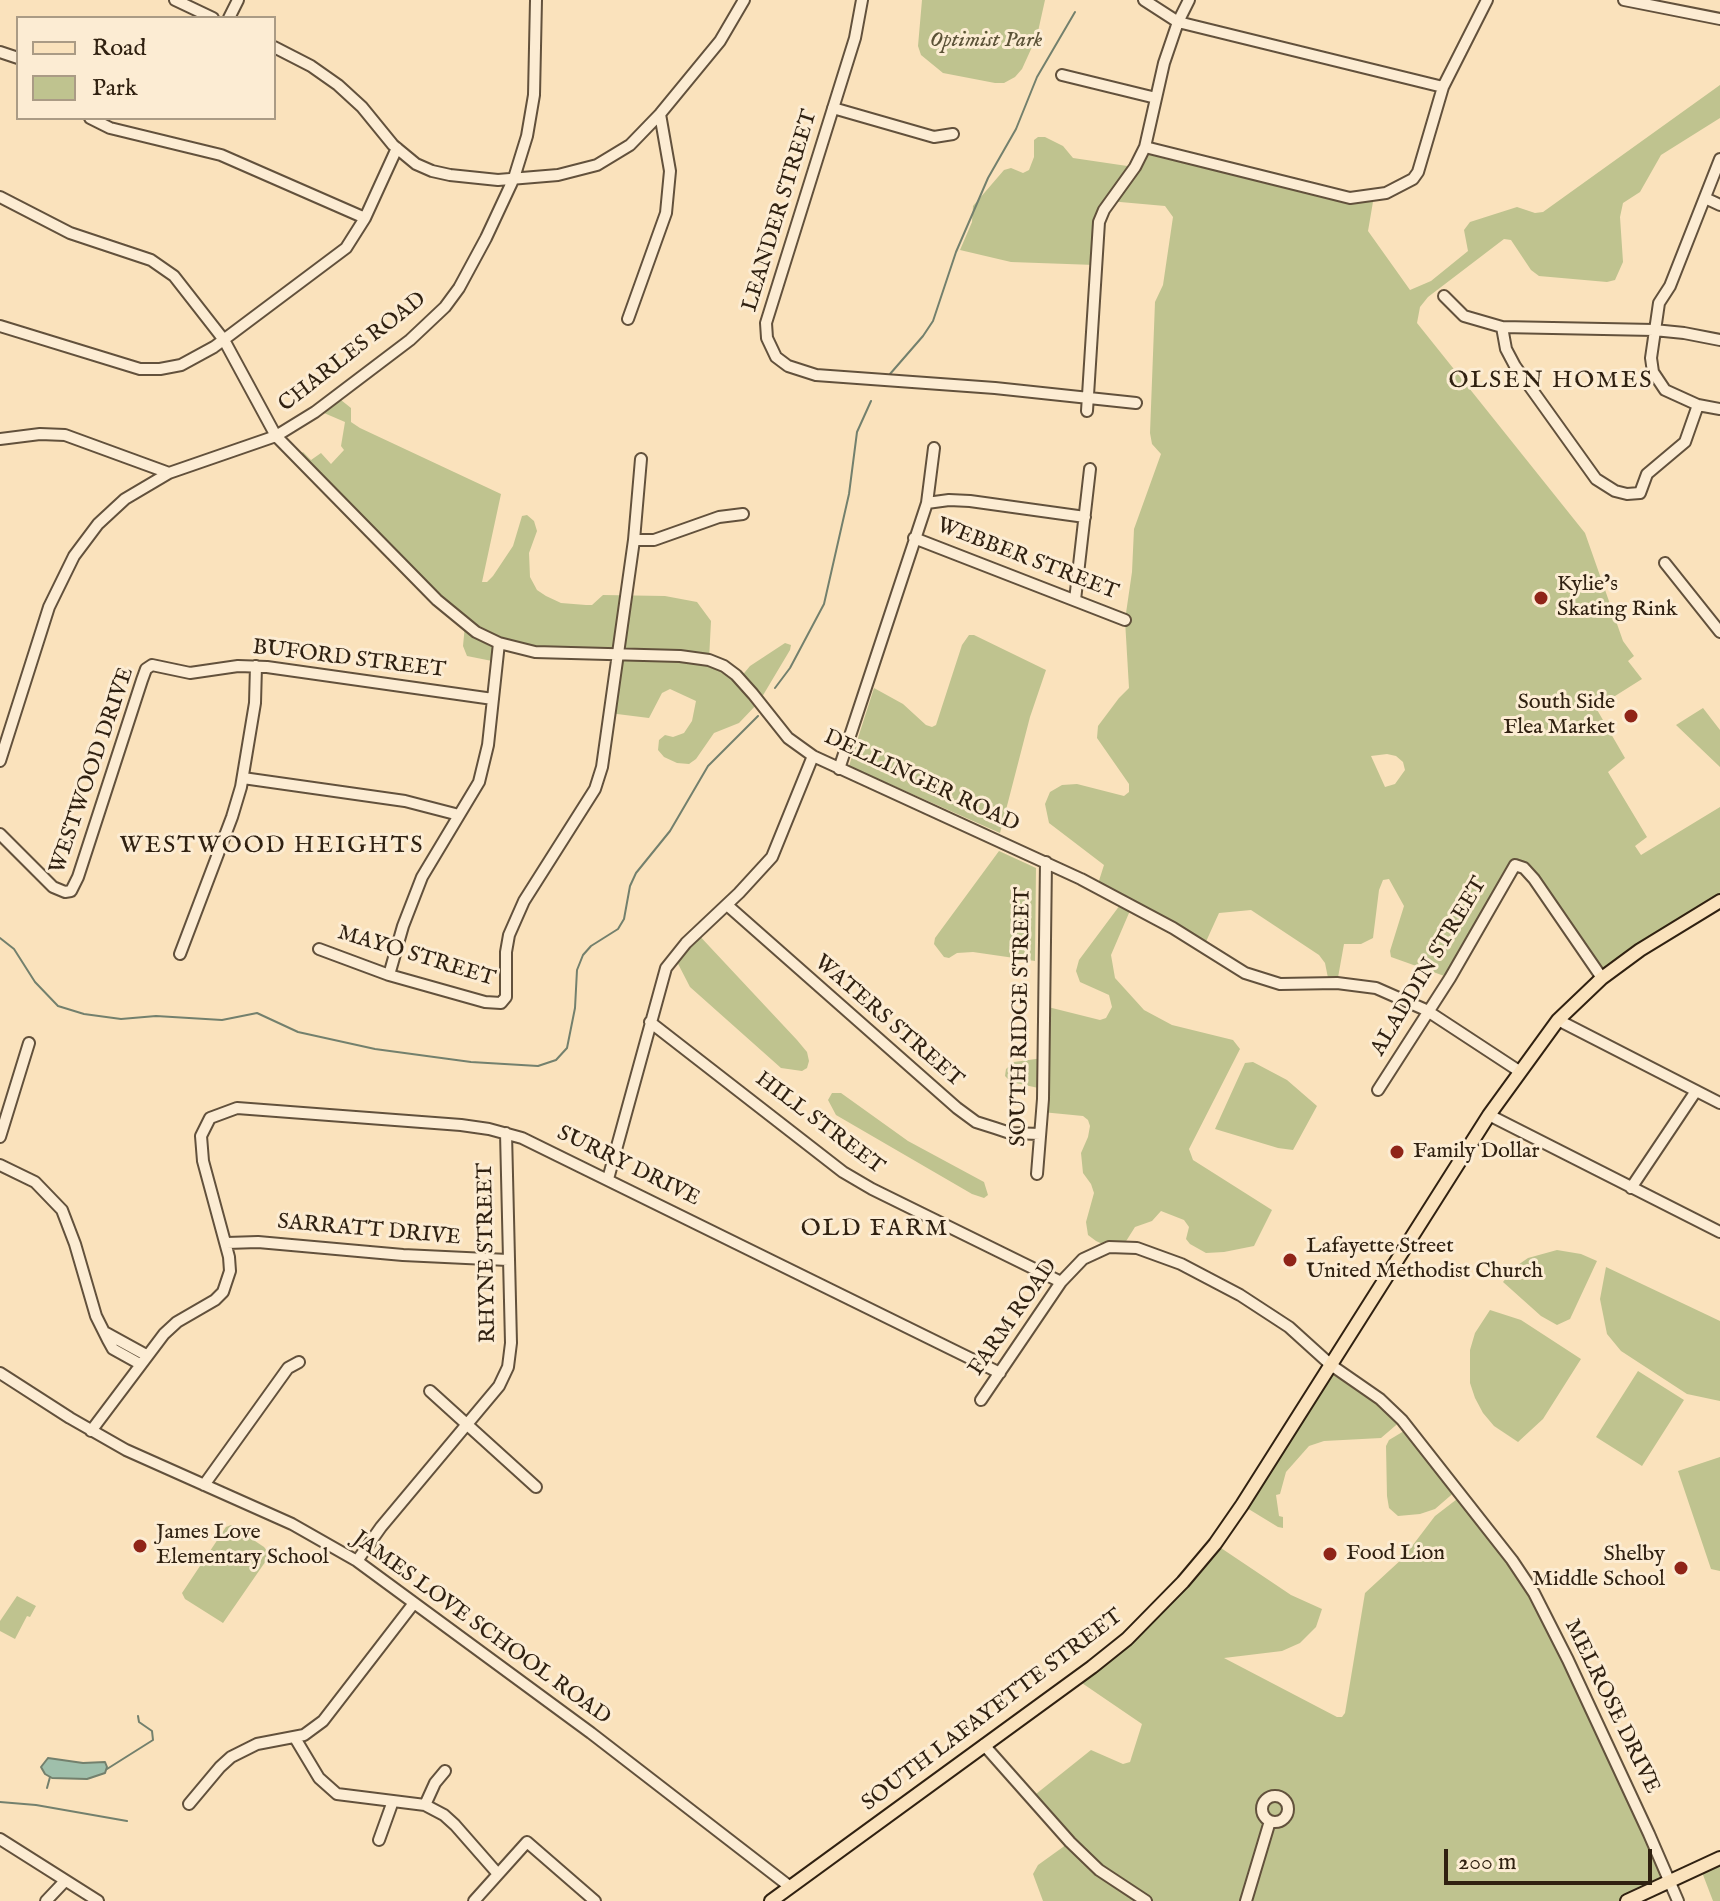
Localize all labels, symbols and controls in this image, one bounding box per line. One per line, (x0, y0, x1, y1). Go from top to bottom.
legend (16, 16, 276, 120)
park label: Optimist Park (930, 28, 1042, 54)
text: Road (92, 33, 146, 64)
text: Park (92, 73, 138, 104)
street label: LEANDER STREET (738, 107, 824, 315)
street label: CHARLES ROAD (274, 287, 432, 419)
district label: OLSEN HOMES (1448, 368, 1654, 396)
street label: WEBBER STREET (933, 513, 1121, 607)
place label: Kylie’s Skating Rink (1557, 572, 1677, 624)
marker: Kylie’s Skating Rink (1532, 589, 1550, 607)
street label: BUFORD STREET (251, 635, 447, 685)
street label: WESTWOOD DRIVE (45, 664, 141, 878)
place label: South Side Flea Market (1503, 690, 1615, 742)
marker: South Side Flea Market (1622, 707, 1640, 725)
street label: DELLINGER ROAD (819, 725, 1023, 839)
district label: WESTWOOD HEIGHTS (120, 833, 424, 861)
street label: ALADDIN STREET (1366, 873, 1494, 1061)
street label: SOUTH RIDGE STREET (1007, 887, 1037, 1147)
street label: MAYO STREET (334, 920, 498, 994)
street label: WATERS STREET (808, 950, 968, 1094)
street label: HILL STREET (749, 1067, 889, 1181)
street label: SURRY DRIVE (552, 1121, 704, 1213)
place label: Family Dollar (1413, 1139, 1539, 1165)
marker: Family Dollar (1388, 1143, 1406, 1161)
street label: RHYNE STREET (473, 1163, 503, 1343)
street label: SARRATT DRIVE (276, 1210, 462, 1252)
district label: OLD FARM (801, 1216, 949, 1244)
place label: Lafayette Street United Methodist Church (1306, 1234, 1543, 1286)
marker: Lafayette Street United Methodist Church (1281, 1251, 1299, 1269)
street label: FARM ROAD (964, 1254, 1064, 1382)
place label: James Love Elementary School (156, 1520, 329, 1572)
street label: JAMES LOVE SCHOOL ROAD (347, 1527, 615, 1731)
marker: James Love Elementary School (131, 1537, 149, 1555)
place label: Food Lion (1346, 1541, 1445, 1567)
place label: Shelby Middle School (1532, 1542, 1665, 1594)
marker: Food Lion (1321, 1545, 1339, 1563)
marker: Shelby Middle School (1672, 1559, 1690, 1577)
street label: SOUTH LAFAYETTE STREET (857, 1604, 1129, 1818)
street label: MELROSE DRIVE (1557, 1616, 1665, 1798)
scale bar (1448, 1833, 1656, 1883)
text: 200 m (1458, 1847, 1517, 1878)

